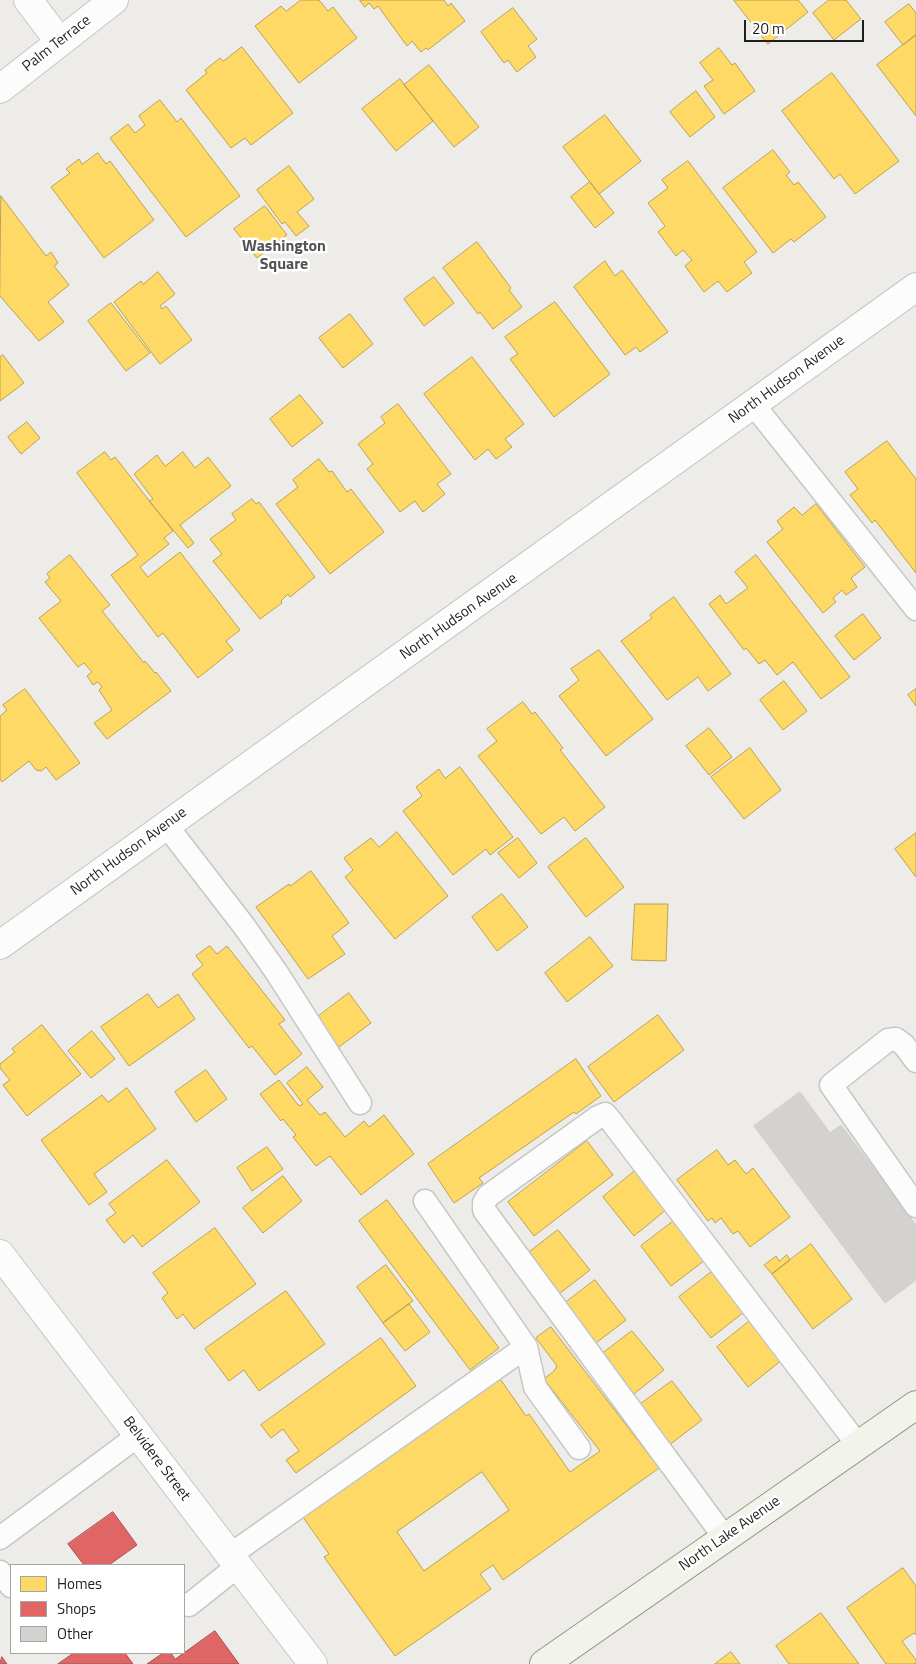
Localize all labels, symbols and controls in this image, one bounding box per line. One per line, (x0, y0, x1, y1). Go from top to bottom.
scale bar (746, 10, 866, 42)
street label: Palm Terrace (19, 12, 95, 76)
text: 20 m (752, 17, 785, 40)
district label: Washington Square (242, 237, 326, 275)
street label: North Hudson Avenue (725, 332, 849, 428)
street label: North Hudson Avenue (397, 570, 521, 664)
street label: North Hudson Avenue (67, 804, 191, 900)
street label: Belvidere Street (118, 1413, 194, 1505)
street label: North Lake Avenue (676, 1492, 784, 1576)
legend (10, 1564, 185, 1654)
text: Homes (57, 1572, 102, 1595)
text: Shops (57, 1597, 96, 1620)
text: Other (57, 1622, 93, 1645)

